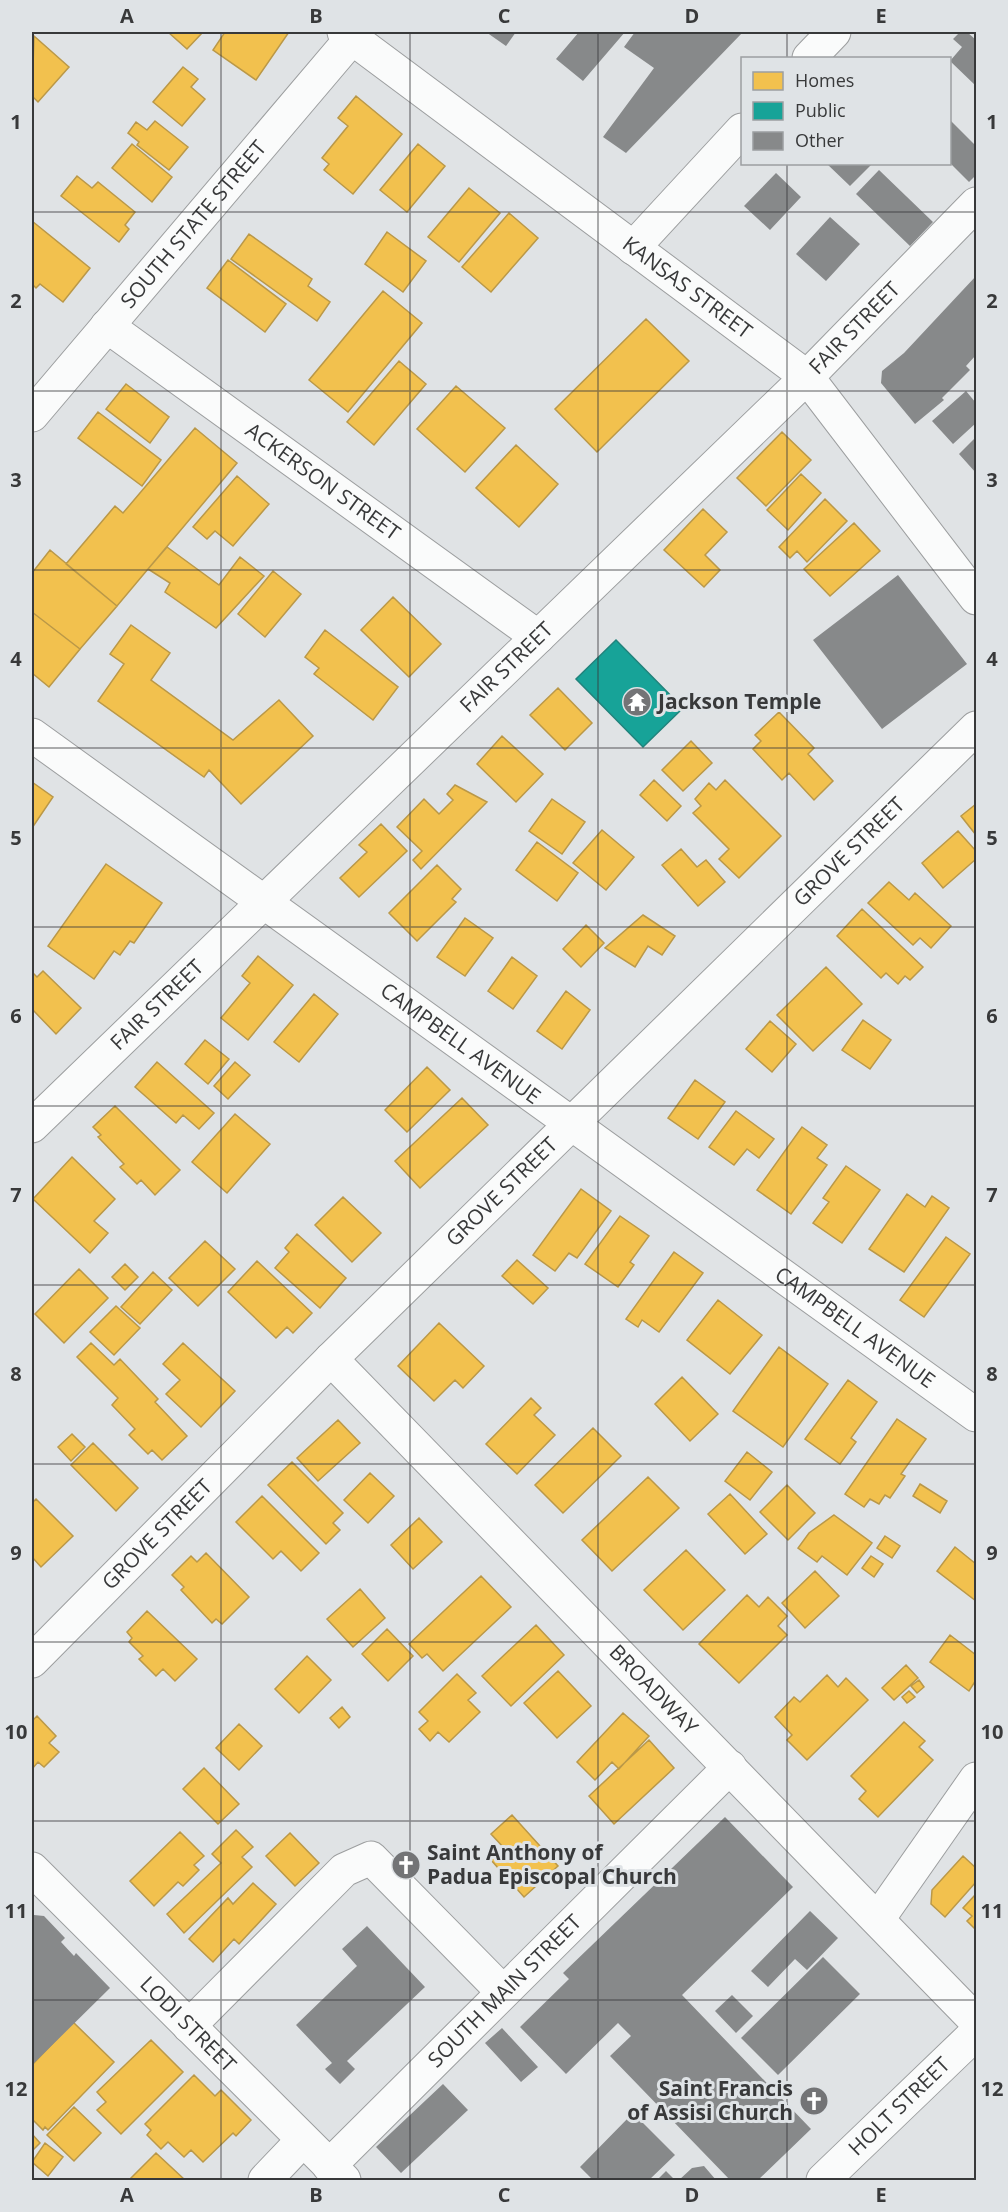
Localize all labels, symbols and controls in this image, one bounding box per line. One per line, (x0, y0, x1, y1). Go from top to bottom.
text: A (120, 2, 134, 29)
text: B (309, 2, 323, 29)
text: C (498, 2, 511, 29)
text: D (685, 2, 699, 29)
text: E (875, 2, 887, 29)
legend (741, 57, 951, 165)
text: Homes (795, 68, 854, 92)
text: Public (795, 98, 846, 122)
text: 1 (10, 108, 22, 135)
text: 1 (986, 108, 998, 135)
text: Other (795, 128, 845, 152)
street label: SOUTH STATE STREET (114, 134, 272, 314)
street label: KANSAS STREET (617, 229, 759, 345)
street label: FAIR STREET (802, 275, 906, 380)
text: 2 (10, 287, 22, 314)
text: 2 (986, 287, 998, 314)
street label: ACKERSON STREET (240, 416, 406, 546)
text: 3 (10, 466, 22, 493)
text: 3 (986, 466, 998, 493)
street label: FAIR STREET (453, 615, 559, 718)
text: 4 (10, 645, 22, 672)
text: 4 (986, 645, 998, 672)
temple icon: Jackson Temple (621, 686, 653, 718)
place label: Jackson Temple (656, 687, 821, 715)
street label: GROVE STREET (787, 790, 911, 912)
text: 5 (10, 824, 22, 851)
text: 5 (986, 824, 998, 851)
street label: FAIR STREET (104, 953, 209, 1056)
street label: CAMPBELL AVENUE (375, 976, 547, 1110)
text: 6 (10, 1002, 22, 1029)
text: 6 (986, 1002, 998, 1029)
street label: GROVE STREET (439, 1130, 563, 1252)
text: 7 (10, 1181, 22, 1208)
text: 7 (986, 1181, 998, 1208)
street label: CAMPBELL AVENUE (770, 1260, 941, 1394)
text: 8 (10, 1360, 22, 1387)
text: 8 (986, 1360, 998, 1387)
street label: GROVE STREET (95, 1472, 218, 1595)
text: 9 (10, 1539, 22, 1566)
text: 9 (986, 1539, 998, 1566)
street label: BROADWAY (604, 1638, 705, 1741)
text: 10 (5, 1718, 27, 1745)
text: 10 (981, 1718, 1003, 1745)
place label: Saint Anthony of Padua Episcopal Church (427, 1838, 677, 1890)
church icon: Saint Anthony of Padua Episcopal Church (390, 1849, 422, 1881)
text: 11 (5, 1897, 27, 1924)
text: 11 (981, 1897, 1003, 1924)
street label: SOUTH MAIN STREET (421, 1907, 587, 2073)
street label: LODI STREET (134, 1970, 243, 2078)
street label: HOLT STREET (842, 2050, 956, 2161)
place label: Saint Francis of Assisi Church (627, 2074, 793, 2126)
text: 12 (5, 2075, 27, 2102)
text: 12 (981, 2075, 1003, 2102)
church icon: Saint Francis of Assisi Church (798, 2085, 830, 2117)
text: A (120, 2181, 134, 2208)
text: B (309, 2181, 323, 2208)
text: C (498, 2181, 511, 2208)
text: D (685, 2181, 699, 2208)
text: E (875, 2181, 887, 2208)

